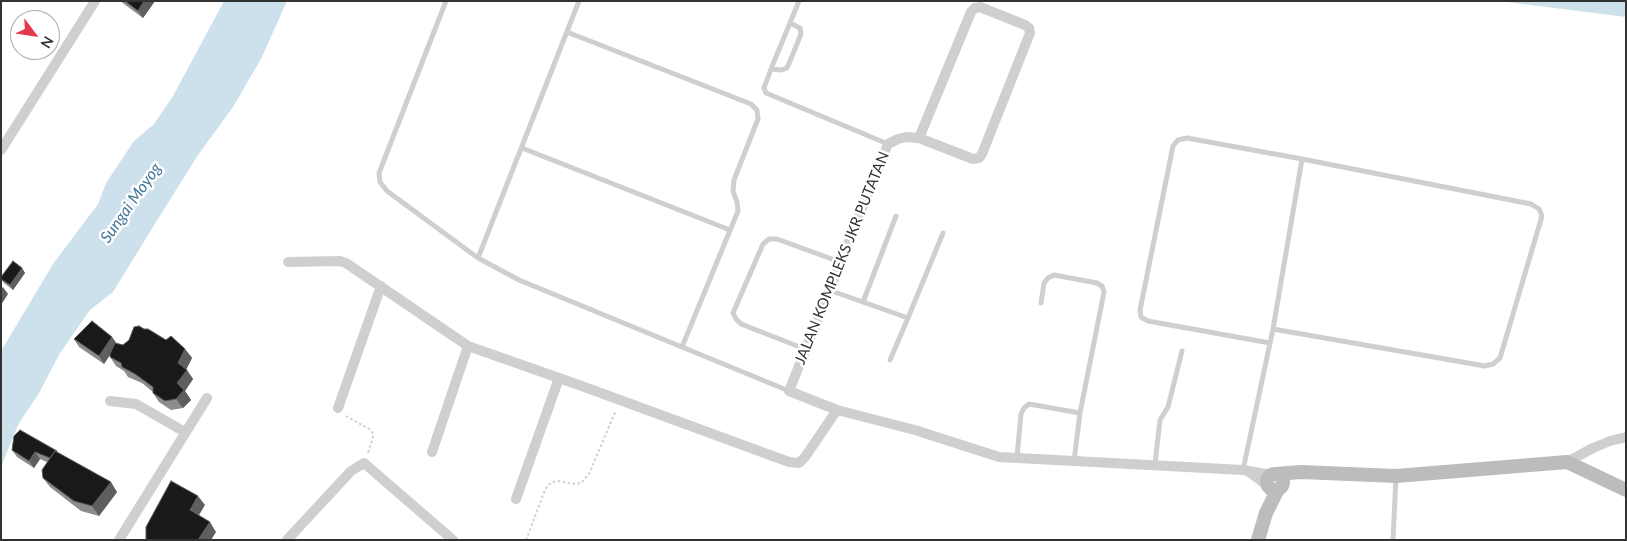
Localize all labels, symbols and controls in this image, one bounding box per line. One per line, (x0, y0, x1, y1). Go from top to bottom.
north arrow (10, 10, 60, 60)
text: N (37, 33, 57, 51)
street label: JALAN KOMPLEKS JKR PUTATAN (791, 149, 893, 367)
water label: Sungai Moyog (96, 159, 166, 247)

